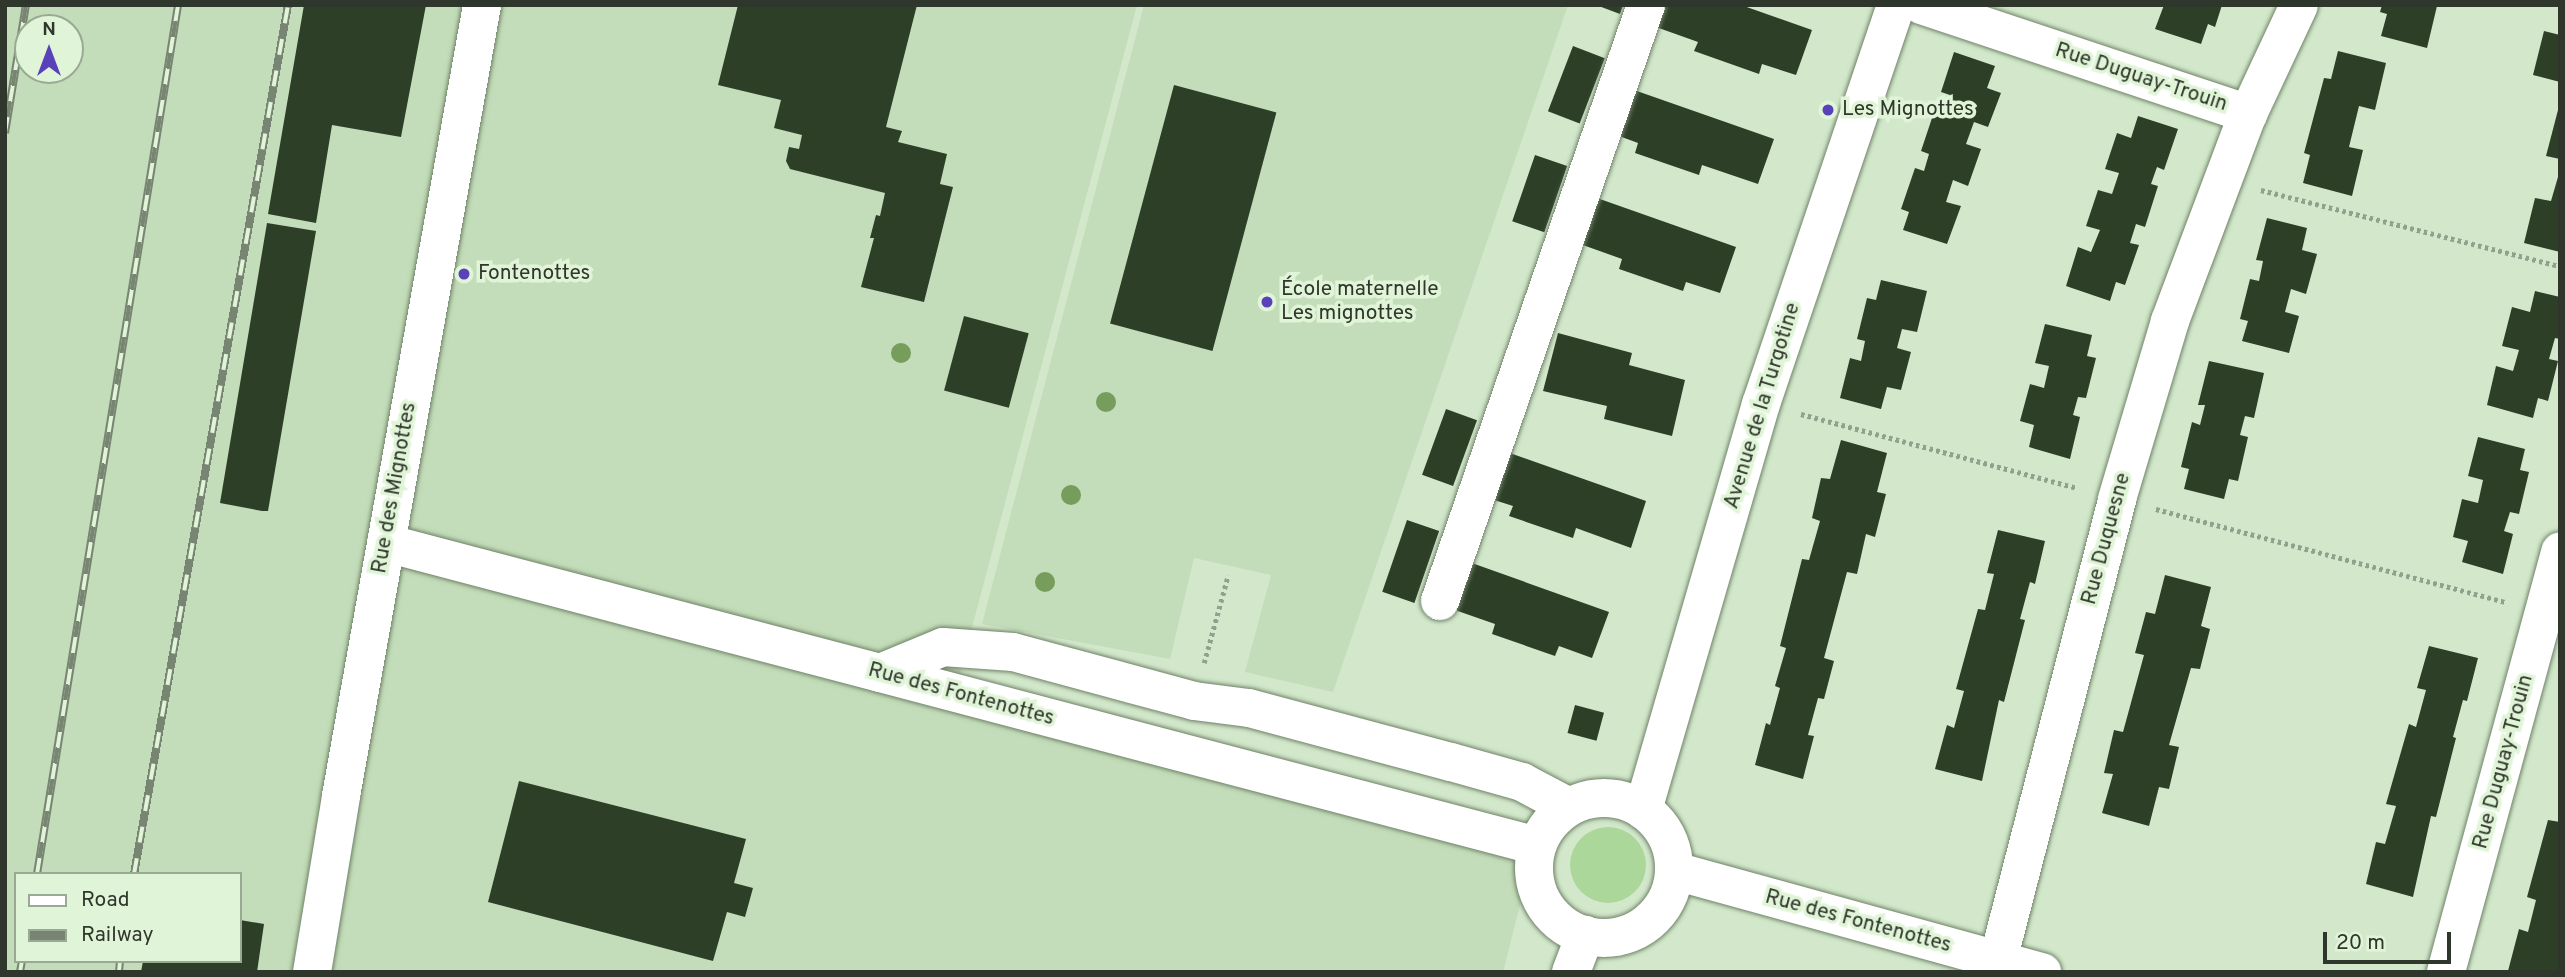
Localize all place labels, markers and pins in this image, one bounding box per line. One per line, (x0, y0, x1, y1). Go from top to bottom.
place label: Les Mignottes (1842, 97, 1974, 123)
marker: Les Mignottes (1820, 102, 1836, 118)
place label: Fontenottes (478, 261, 590, 287)
marker: Fontenottes (456, 266, 472, 282)
place label: École maternelle Les mignottes (1281, 277, 1439, 327)
marker: École maternelle Les mignottes (1259, 294, 1275, 310)

